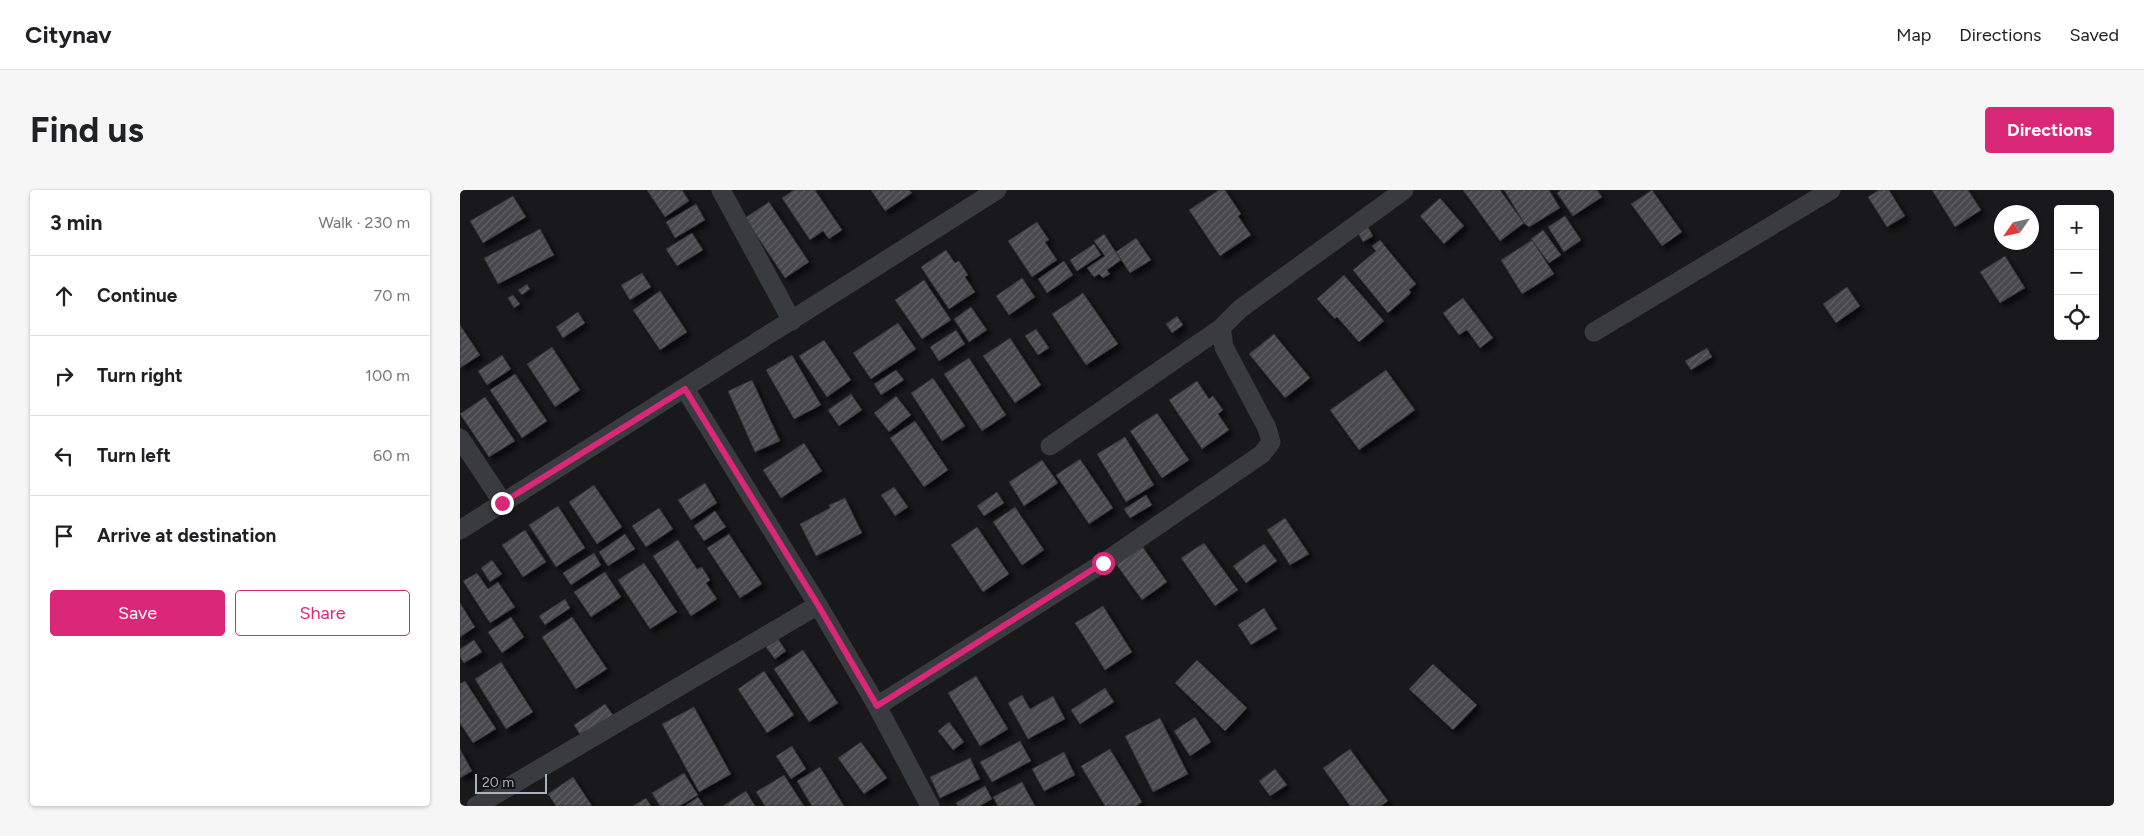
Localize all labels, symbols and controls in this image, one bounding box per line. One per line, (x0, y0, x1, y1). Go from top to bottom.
text: Citynav (25, 20, 112, 49)
text: Map (1896, 24, 1931, 46)
text: Directions (1959, 24, 2041, 46)
text: Saved (2069, 24, 2119, 46)
button: Directions (1985, 107, 2114, 153)
text: Find us (30, 109, 144, 151)
north arrow (1994, 205, 2039, 250)
map controls (2054, 205, 2099, 340)
button: + (2054, 205, 2099, 250)
text: 3 min (50, 210, 102, 235)
text: Walk · 230 m (318, 213, 410, 232)
button: − (2054, 250, 2099, 295)
icon: ahead (50, 282, 78, 310)
text: Continue (97, 284, 177, 307)
text: 70 m (374, 286, 410, 305)
button: locate (2054, 295, 2099, 340)
icon: right (50, 362, 78, 390)
text: Turn right (97, 364, 183, 387)
text: 100 m (365, 366, 410, 385)
icon: left (50, 442, 78, 470)
text: Turn left (97, 444, 171, 467)
text: 60 m (373, 446, 410, 465)
route end (491, 492, 514, 515)
icon: arrive (50, 522, 78, 550)
text: Arrive at destination (97, 524, 276, 547)
route start (1092, 552, 1115, 575)
button: Save (50, 590, 225, 636)
button: Share (235, 590, 410, 636)
scale bar (475, 771, 548, 794)
text: 20 m (482, 774, 514, 791)

